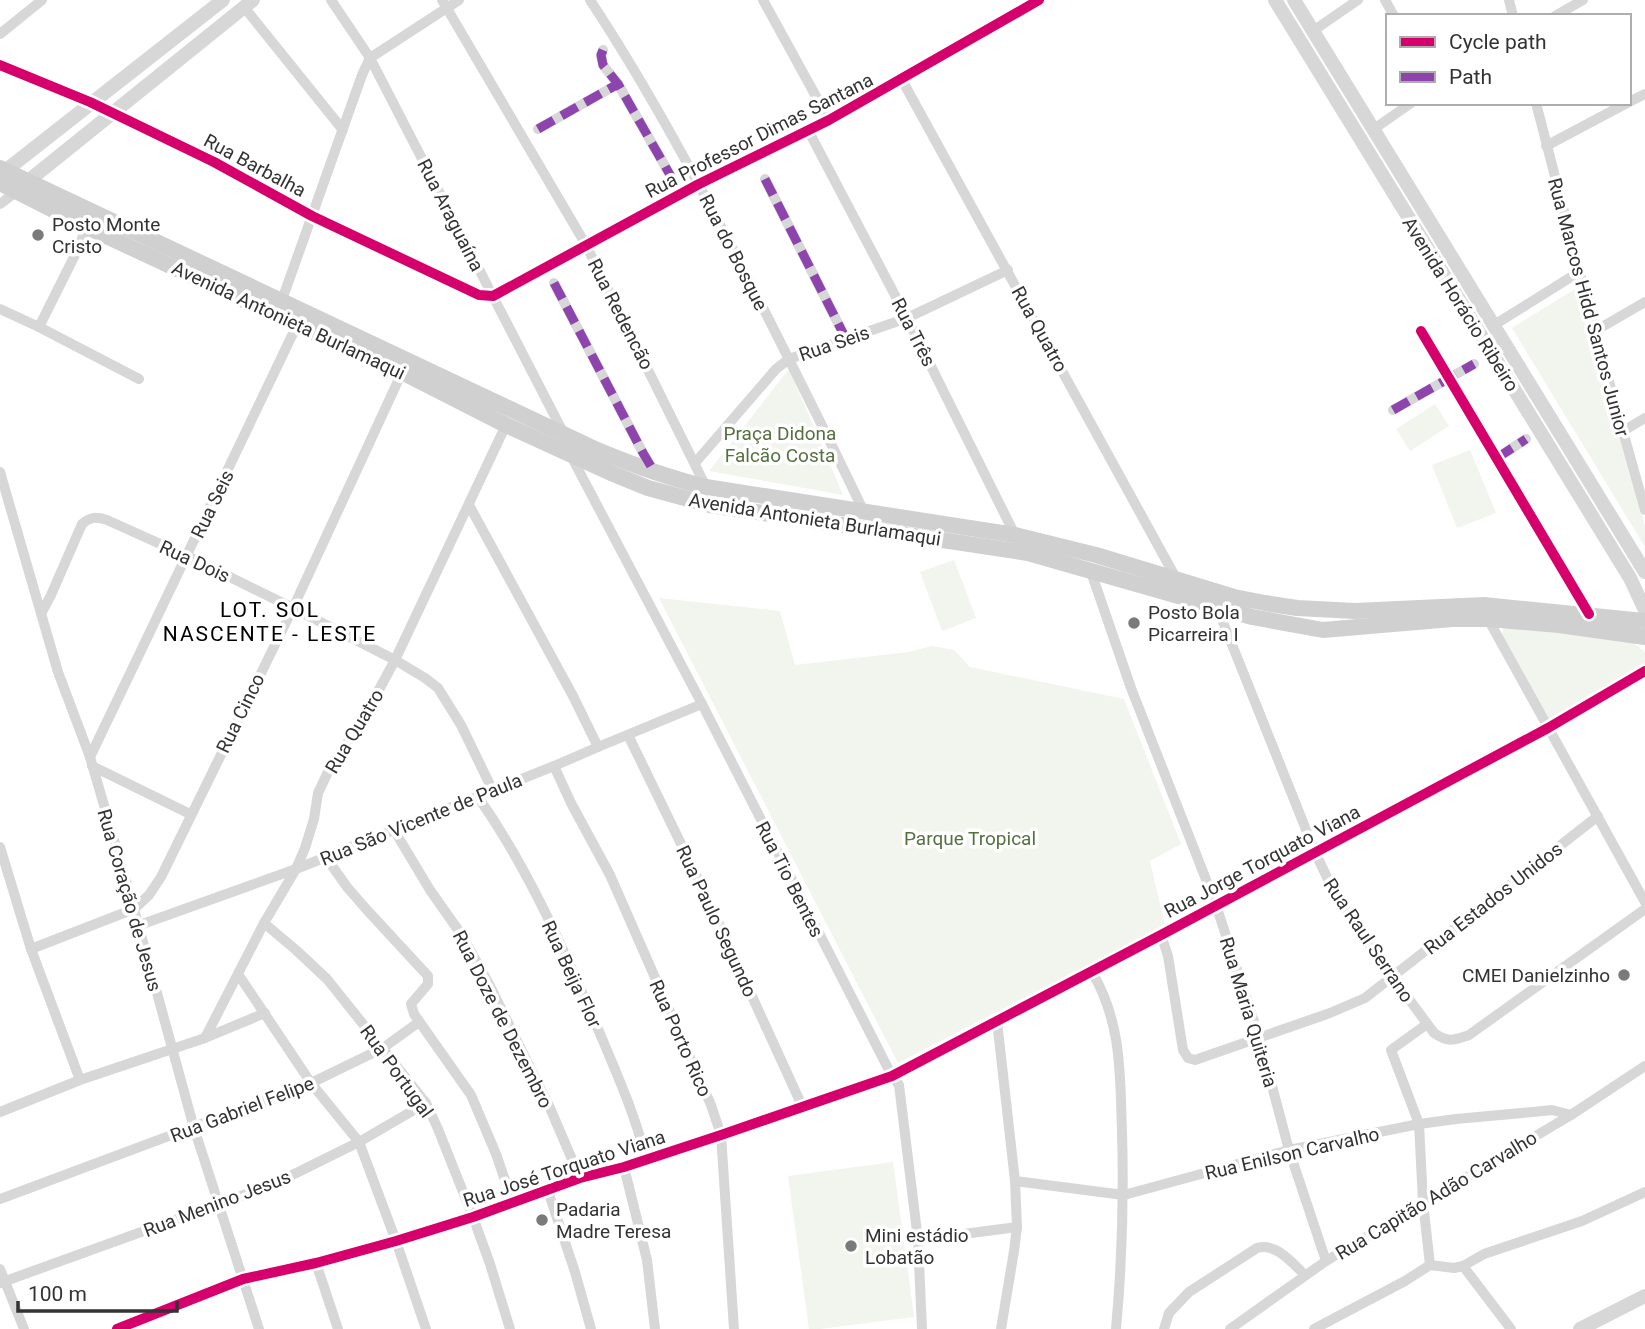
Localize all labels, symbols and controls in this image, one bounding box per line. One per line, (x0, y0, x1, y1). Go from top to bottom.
legend (1386, 14, 1631, 105)
text: Cycle path (1449, 30, 1547, 54)
text: Path (1449, 65, 1492, 89)
street label: Rua Professor Dimas Santana (642, 68, 877, 203)
street label: Rua Barbalha (200, 129, 310, 202)
street label: Rua Araguaína (412, 155, 489, 275)
street label: Rua Marcos Hidd Santos Junior (1543, 175, 1634, 440)
street label: Rua do Bosque (694, 190, 773, 314)
place label: Posto Monte Cristo (52, 213, 160, 258)
street label: Avenida Horácio Ribeiro (1397, 213, 1524, 396)
marker: Posto Monte Cristo (30, 227, 46, 243)
street label: Rua Redencão (583, 255, 658, 374)
street label: Avenida Antonieta Burlamaqui (168, 256, 409, 385)
street label: Rua Quatro (1007, 282, 1073, 376)
street label: Rua Três (887, 294, 941, 370)
street label: Rua Seis (796, 321, 872, 366)
park label: Praça Didona Falcão Costa (724, 422, 836, 467)
street label: Rua Seis (186, 466, 239, 542)
street label: Avenida Antonieta Burlamaqui (687, 488, 943, 551)
street label: Rua Dois (156, 535, 234, 588)
district label: LOT. SOL NASCENTE - LESTE (163, 598, 377, 646)
place label: Posto Bola Picarreira I (1148, 601, 1240, 646)
marker: Posto Bola Picarreira I (1126, 615, 1142, 631)
street label: Rua Cinco (211, 670, 270, 757)
street label: Rua Quatro (320, 685, 389, 778)
street label: Rua São Vicente de Paula (317, 768, 526, 871)
street label: Rua Jorge Torquato Viana (1160, 800, 1364, 923)
street label: Rua Coração de Jesus (92, 806, 167, 994)
street label: Rua Tio Bentes (751, 817, 829, 941)
park label: Parque Tropical (904, 827, 1036, 850)
street label: Rua Estados Unidos (1420, 837, 1567, 960)
street label: Rua Paulo Segundo (671, 842, 762, 1001)
street label: Rua Raul Serrano (1319, 874, 1419, 1007)
street label: Rua Beija Flor (537, 917, 607, 1032)
street label: Rua Doze de Dezembro (448, 927, 557, 1112)
street label: Rua Maria Quiteria (1215, 934, 1282, 1090)
place label: CMEI Danielzinho (1462, 964, 1610, 987)
marker: CMEI Danielzinho (1616, 967, 1632, 983)
street label: Rua Porto Rico (645, 976, 717, 1100)
street label: Rua Portugal (355, 1020, 438, 1122)
street label: Rua Gabriel Felipe (167, 1071, 317, 1147)
street label: Rua Enilson Carvalho (1203, 1122, 1382, 1185)
street label: Rua José Torquato Viana (460, 1125, 668, 1212)
street label: Rua Capitão Adão Carvalho (1331, 1126, 1541, 1265)
street label: Rua Menino Jesus (140, 1165, 294, 1242)
place label: Padaria Madre Teresa (556, 1198, 671, 1243)
marker: Padaria Madre Teresa (534, 1212, 550, 1228)
place label: Mini estádio Lobatão (865, 1224, 969, 1269)
marker: Mini estádio Lobatão (843, 1238, 859, 1254)
scale bar (18, 1270, 177, 1314)
text: 100 m (28, 1282, 87, 1306)

